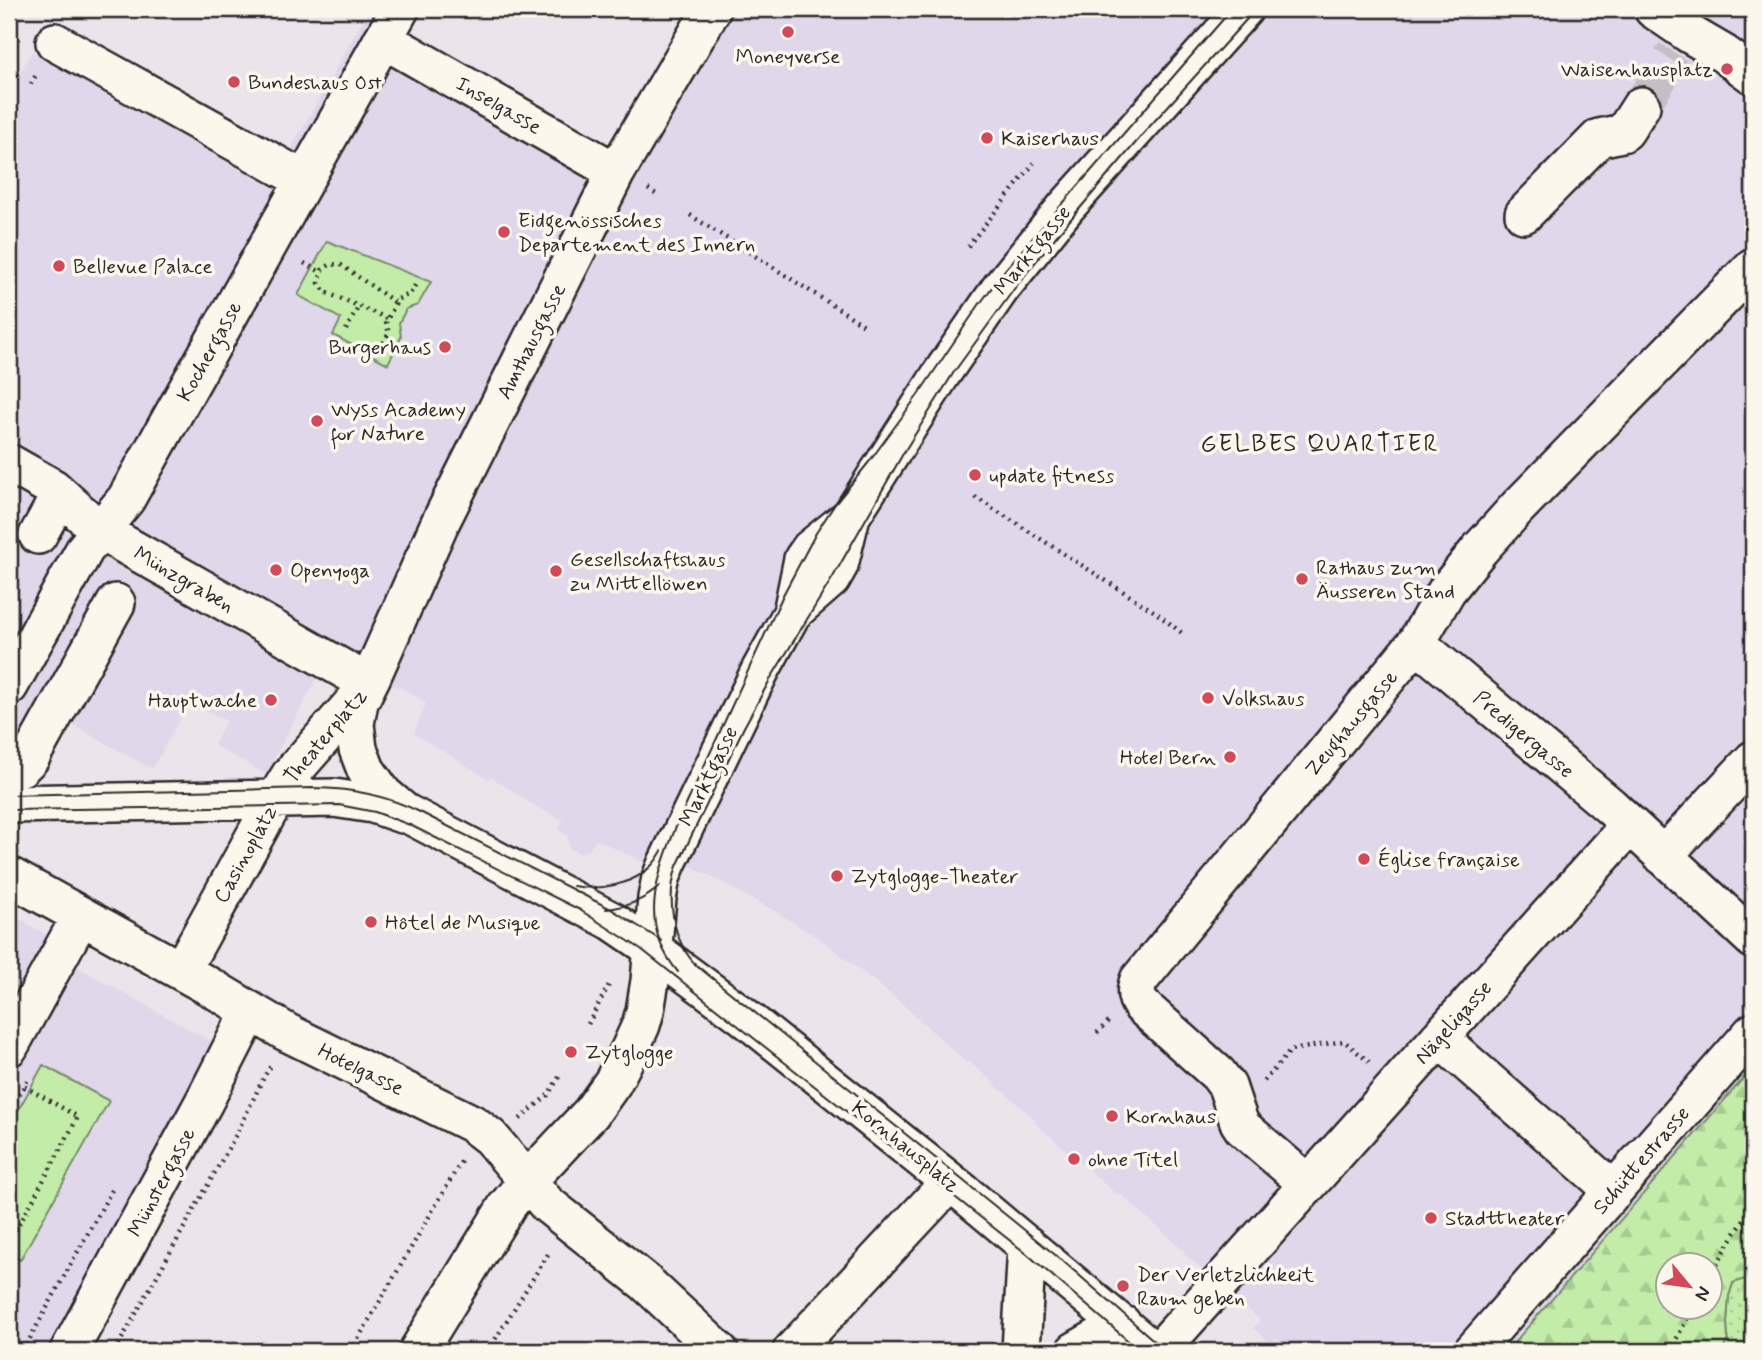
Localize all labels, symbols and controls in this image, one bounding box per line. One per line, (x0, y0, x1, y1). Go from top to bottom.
marker: Moneyverse (780, 24, 796, 40)
place label: Moneyverse (736, 43, 840, 71)
place label: Waisenhausplatz (1561, 56, 1713, 84)
marker: Waisenhausplatz (1719, 61, 1735, 77)
place label: Bundeshaus Ost (248, 69, 382, 97)
street label: Inselgasse (451, 70, 546, 142)
marker: Bundeshaus Ost (226, 74, 242, 90)
place label: Kaiserhaus (1001, 125, 1099, 153)
marker: Kaiserhaus (979, 130, 995, 146)
street label: Marktgasse (988, 200, 1079, 303)
place label: Eidgenössisches Departement des Innern (518, 207, 755, 259)
marker: Eidgenössisches Departement des Innern (496, 224, 512, 240)
place label: Bellevue Palace (73, 253, 212, 281)
marker: Bellevue Palace (51, 258, 67, 274)
street label: Amthausgasse (491, 279, 575, 405)
street label: Kochergasse (171, 296, 251, 408)
place label: Burgerhaus (328, 334, 431, 363)
marker: Burgerhaus (437, 339, 453, 355)
place label: Wyss Academy for Nature (331, 396, 466, 450)
marker: Wyss Academy for Nature (309, 413, 325, 429)
district label: GELBES QUARTIER (1201, 429, 1439, 460)
place label: update fitness (989, 462, 1114, 490)
marker: update fitness (967, 467, 983, 483)
street label: Münzgraben (128, 540, 239, 621)
place label: Gesellschaftshaus zu Mittellöwen (570, 546, 725, 598)
place label: Rathaus zum Äusseren Stand (1316, 554, 1455, 606)
place label: Openyoga (290, 557, 370, 585)
marker: Openyoga (268, 562, 284, 578)
marker: Gesellschaftshaus zu Mittellöwen (548, 563, 564, 579)
marker: Rathaus zum Äusseren Stand (1294, 571, 1310, 587)
street label: Zeughausgasse (1299, 664, 1406, 784)
street label: Theaterplatz (278, 683, 374, 790)
street label: Predigergasse (1466, 684, 1580, 786)
place label: Volkshaus (1222, 685, 1305, 713)
place label: Hauptwache (148, 687, 257, 715)
marker: Volkshaus (1200, 690, 1216, 706)
marker: Hauptwache (263, 692, 279, 708)
street label: Marktgasse (673, 722, 747, 832)
place label: Hotel Bern (1120, 744, 1217, 772)
marker: Hotel Bern (1222, 749, 1238, 765)
street label: Casinoplatz (208, 801, 284, 908)
place label: Église française (1378, 846, 1520, 874)
marker: Église française (1356, 851, 1372, 867)
place label: Zytglogge-Theater (851, 863, 1019, 892)
marker: Zytglogge-Theater (829, 868, 845, 884)
place label: Hôtel de Musique (385, 909, 541, 937)
marker: Hôtel de Musique (363, 914, 379, 930)
street label: Nägeligasse (1409, 975, 1499, 1071)
street label: Hotelgasse (313, 1037, 408, 1103)
place label: Zytglogge (585, 1039, 674, 1068)
marker: Zytglogge (563, 1044, 579, 1060)
street label: Kornhausplatz (845, 1094, 966, 1199)
street label: Schüttestrasse (1587, 1101, 1697, 1221)
place label: Kornhaus (1126, 1103, 1216, 1131)
marker: Kornhaus (1104, 1108, 1120, 1124)
street label: Münstergasse (121, 1123, 204, 1243)
place label: ohne Titel (1088, 1146, 1178, 1174)
marker: ohne Titel (1066, 1151, 1082, 1167)
place label: Stadttheater (1445, 1205, 1564, 1233)
marker: Stadttheater (1423, 1210, 1439, 1226)
north arrow (1654, 1252, 1724, 1322)
place label: Der Verletzlichkeit Raum geben (1137, 1261, 1315, 1314)
marker: Der Verletzlichkeit Raum geben (1115, 1278, 1131, 1294)
text: N (1689, 1282, 1717, 1305)

